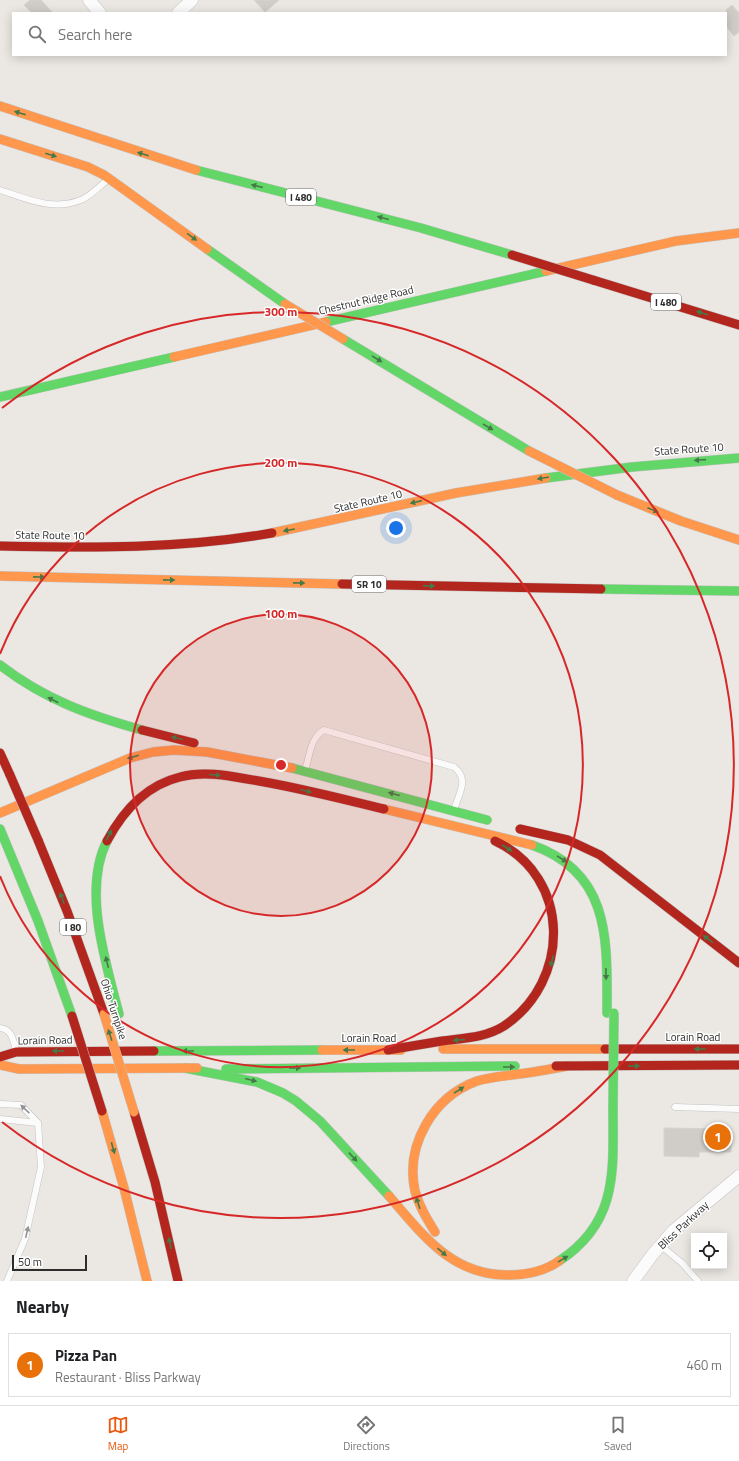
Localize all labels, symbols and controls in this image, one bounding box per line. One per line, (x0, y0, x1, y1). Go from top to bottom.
search box (12, 12, 727, 56)
icon: search (26, 23, 48, 45)
text: Search here (58, 23, 132, 46)
one-way arrow (14, 109, 26, 115)
one-way arrow (137, 151, 149, 157)
one-way arrow (45, 152, 57, 158)
one-way arrow (251, 182, 264, 188)
road number: I 480 (286, 189, 316, 205)
one-way arrow (377, 215, 389, 221)
one-way arrow (187, 233, 198, 241)
street label: Chestnut Ridge Road (317, 281, 415, 319)
road number: I 480 (651, 294, 681, 310)
text: 300 m (265, 302, 297, 321)
one-way arrow (695, 310, 707, 316)
one-way arrow (371, 356, 383, 363)
one-way arrow (482, 423, 494, 430)
street label: State Route 10 (654, 439, 724, 459)
text: 200 m (265, 453, 297, 472)
one-way arrow (694, 457, 706, 464)
one-way arrow (537, 475, 549, 481)
street label: State Route 10 (332, 485, 404, 517)
one-way arrow (409, 500, 422, 506)
one-way arrow (647, 508, 659, 514)
your location (386, 518, 406, 538)
street label: State Route 10 (15, 526, 85, 544)
one-way arrow (282, 527, 295, 533)
one-way arrow (33, 573, 45, 580)
one-way arrow (163, 576, 175, 583)
road number: SR 10 (352, 576, 386, 592)
one-way arrow (293, 579, 305, 586)
one-way arrow (423, 582, 435, 589)
text: 100 m (265, 604, 297, 623)
one-way arrow (47, 696, 59, 703)
one-way arrow (171, 735, 183, 741)
one-way arrow (127, 754, 139, 760)
centre of rings (274, 758, 288, 772)
one-way arrow (209, 771, 221, 778)
one-way arrow (300, 788, 312, 794)
one-way arrow (388, 791, 400, 797)
one-way arrow (106, 830, 112, 841)
one-way arrow (501, 844, 512, 852)
one-way arrow (556, 855, 567, 863)
one-way arrow (59, 893, 65, 904)
road number: I 80 (60, 919, 86, 935)
one-way arrow (703, 935, 714, 944)
one-way arrow (549, 955, 555, 967)
one-way arrow (103, 956, 109, 968)
one-way arrow (603, 968, 609, 981)
street label: Ohio Turnpike (97, 977, 131, 1042)
one-way arrow (107, 1029, 113, 1041)
street label: Lorain Road (666, 1029, 721, 1045)
street label: Lorain Road (342, 1030, 397, 1046)
street label: Lorain Road (17, 1032, 73, 1048)
one-way arrow (453, 1036, 465, 1043)
one-way arrow (693, 1046, 706, 1052)
one-way arrow (342, 1047, 355, 1053)
one-way arrow (51, 1048, 64, 1054)
one-way arrow (181, 1048, 194, 1054)
one-way arrow (503, 1063, 515, 1070)
one-way arrow (628, 1063, 641, 1069)
one-way arrow (289, 1065, 302, 1071)
one-way arrow (245, 1078, 257, 1084)
one-way arrow (453, 1087, 465, 1094)
one-way arrow (20, 1105, 30, 1114)
pin: 1 (705, 1122, 731, 1152)
one-way arrow (110, 1143, 116, 1155)
one-way arrow (348, 1152, 358, 1162)
one-way arrow (415, 1197, 421, 1209)
street label: Bliss Parkway (654, 1197, 713, 1253)
one-way arrow (24, 1226, 30, 1238)
map controls (691, 1233, 727, 1269)
button: locate (691, 1233, 727, 1269)
one-way arrow (166, 1237, 172, 1249)
one-way arrow (437, 1247, 447, 1256)
scale bar (12, 1253, 87, 1272)
text: 50 m (18, 1254, 42, 1270)
one-way arrow (557, 1256, 569, 1263)
text: Nearby (16, 1294, 69, 1320)
text: Pizza Pan (55, 1344, 117, 1367)
text: 1 (26, 1355, 34, 1375)
text: 460 m (686, 1355, 722, 1375)
text: Restaurant · Bliss Parkway (55, 1367, 201, 1387)
tab: Map (107, 1414, 129, 1454)
tab: Directions (343, 1414, 390, 1454)
tab: Saved (604, 1414, 632, 1454)

